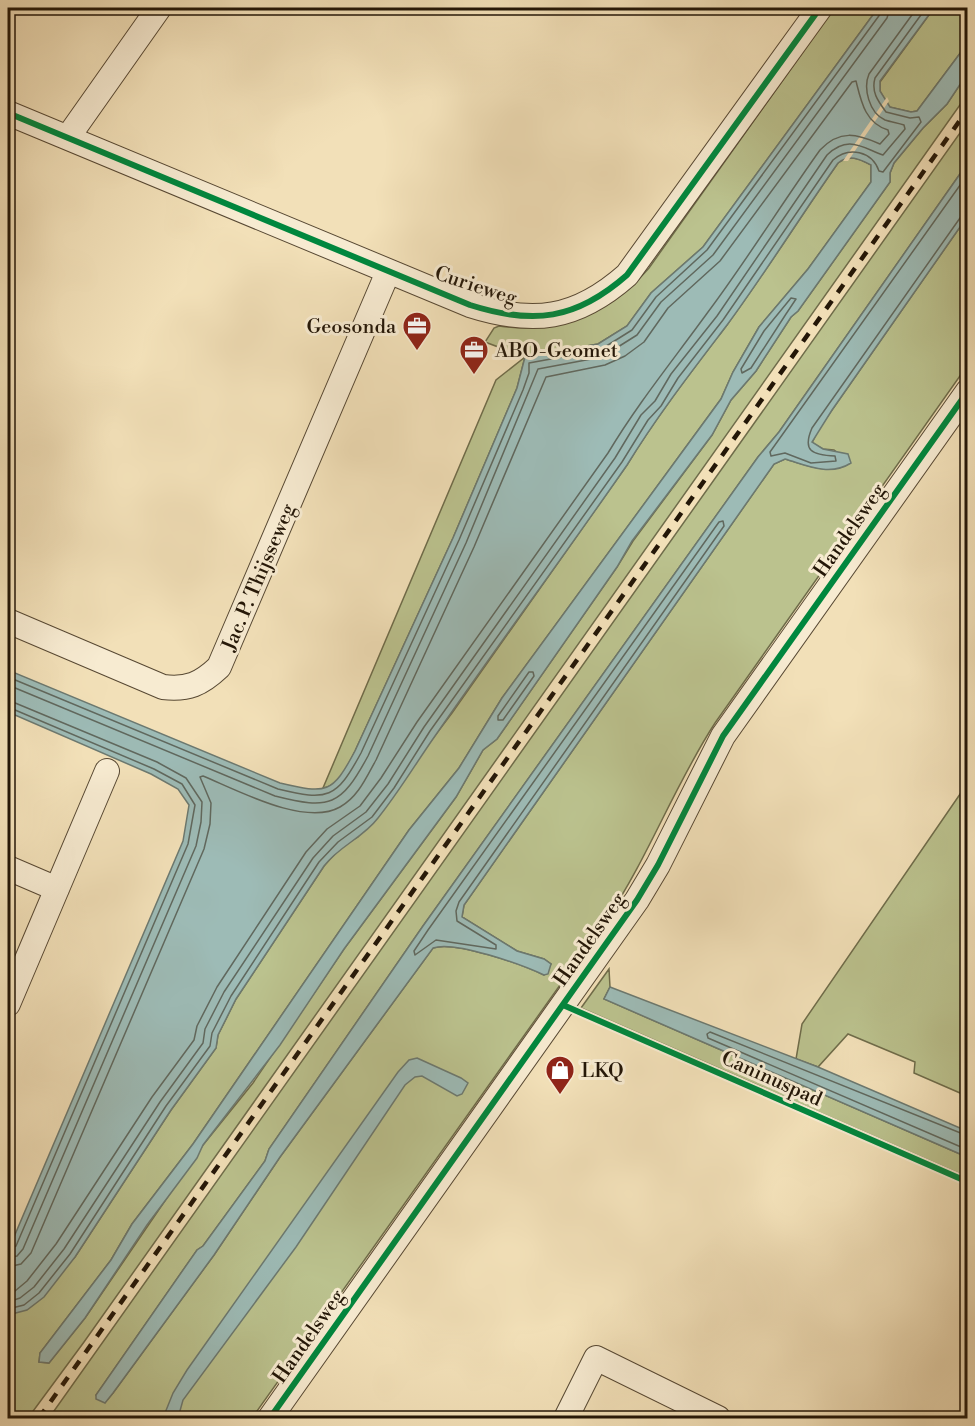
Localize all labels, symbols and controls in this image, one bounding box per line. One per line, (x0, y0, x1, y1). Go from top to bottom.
street label: Curieweg (431, 261, 520, 312)
office icon: Geosonda (401, 310, 433, 352)
place label: Geosonda (307, 315, 397, 340)
office icon: ABO-Geomet (458, 334, 490, 376)
place label: ABO-Geomet (494, 339, 618, 364)
street label: Handelsweg (809, 479, 892, 583)
street label: Jac. P. Thijsseweg (217, 500, 302, 656)
street label: Handelsweg (549, 888, 632, 992)
street label: Caninuspad (717, 1046, 826, 1113)
shop icon: LKQ (544, 1054, 576, 1096)
place label: LKQ (581, 1059, 624, 1084)
street label: Handelsweg (268, 1285, 351, 1389)

